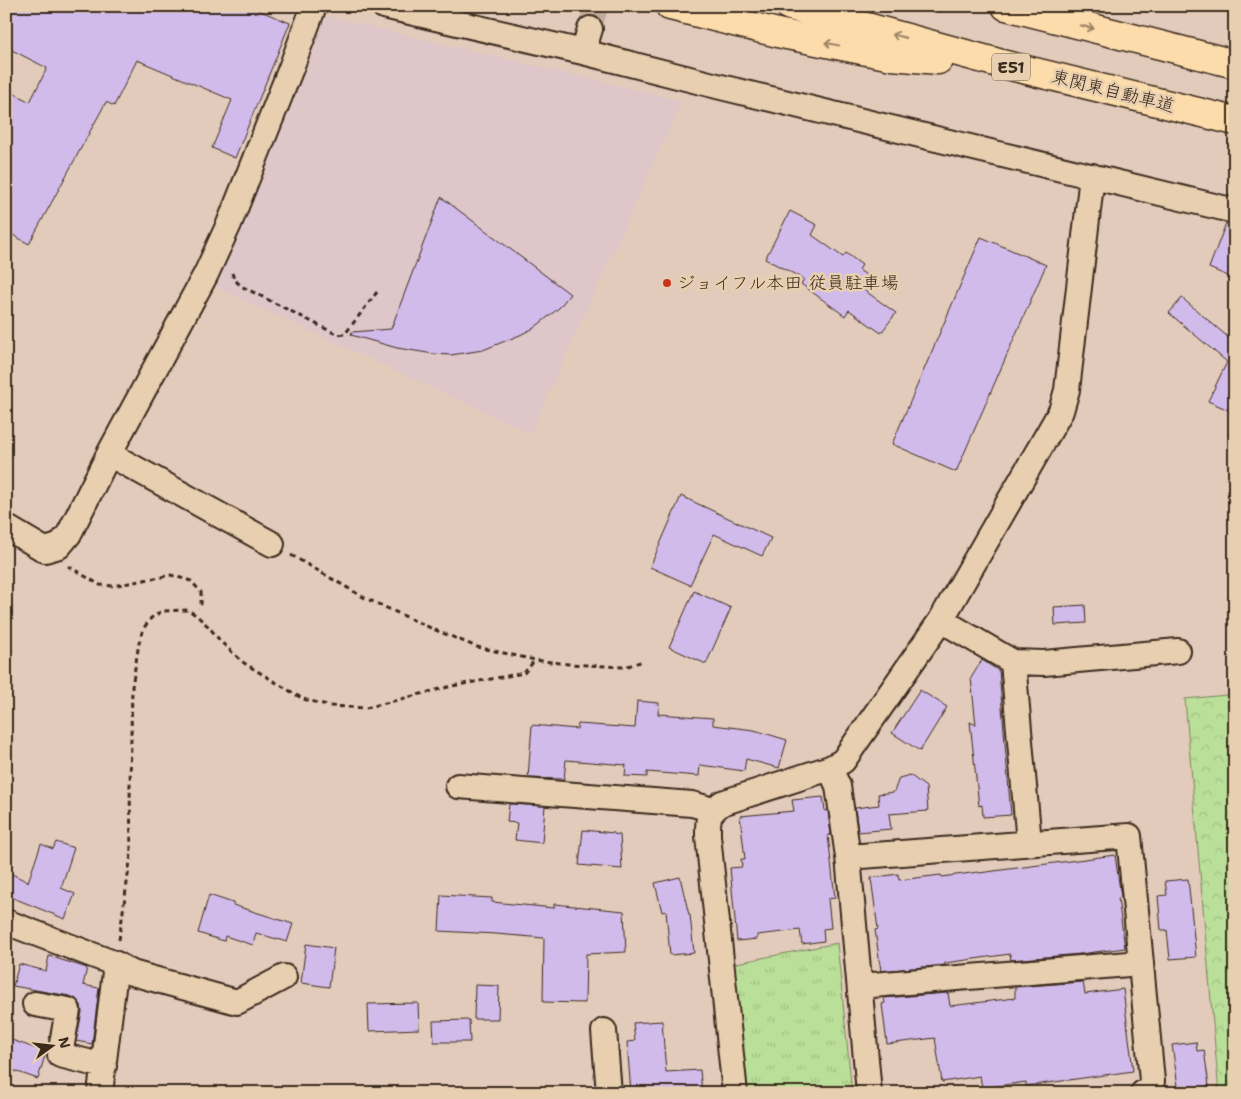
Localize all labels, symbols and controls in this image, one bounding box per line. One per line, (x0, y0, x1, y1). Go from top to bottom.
one-way arrow (1079, 23, 1095, 32)
one-way arrow (891, 31, 907, 41)
one-way arrow (824, 39, 840, 49)
road number: E51 (992, 54, 1030, 80)
street label: 東関東自動車道 (1049, 64, 1177, 118)
place label: ジョイフル本田 従員駐車場 (677, 271, 898, 295)
marker: ジョイフル本田 従員駐車場 (661, 277, 673, 289)
north arrow (28, 1022, 78, 1072)
text: N (54, 1035, 75, 1050)

